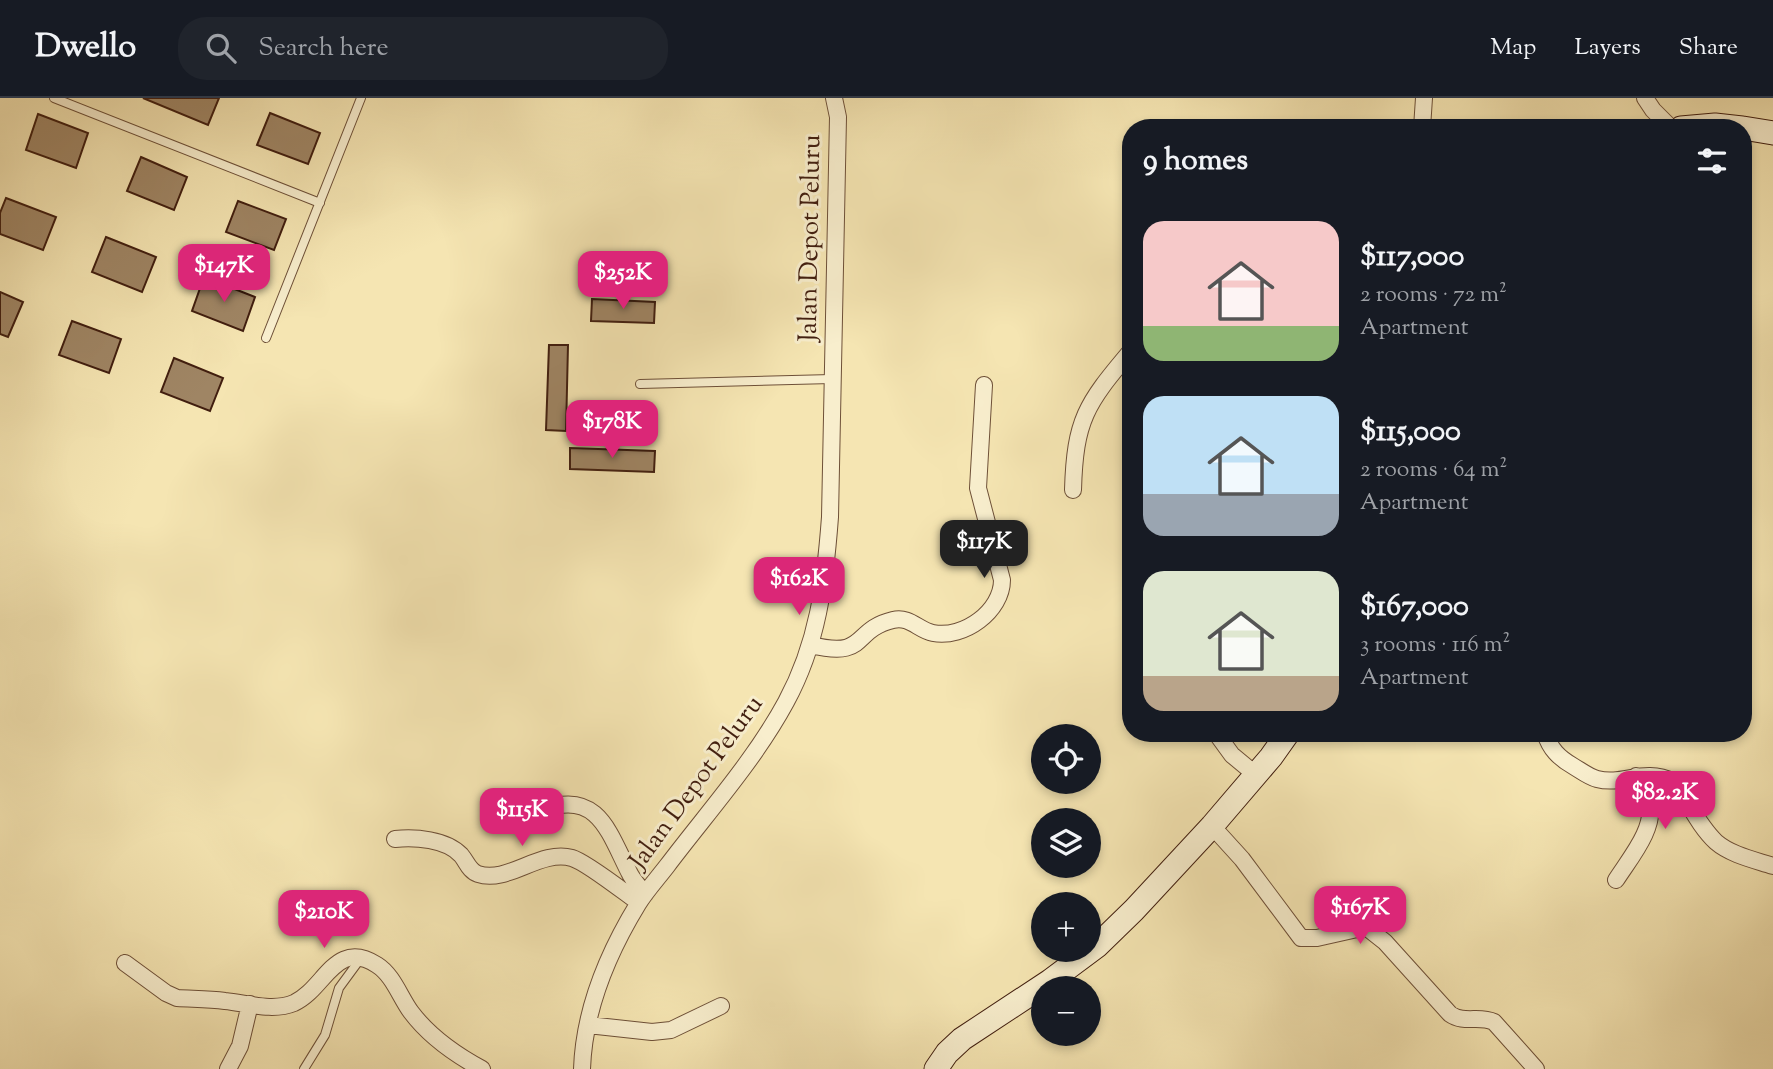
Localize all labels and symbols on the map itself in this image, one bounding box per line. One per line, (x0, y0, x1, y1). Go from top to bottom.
street label: Jalan Depot Peluru (791, 134, 831, 344)
pin: $147K (175, 244, 273, 304)
pin: $252K (574, 252, 672, 311)
pin: $178K (563, 400, 661, 460)
pin: $117K (935, 520, 1033, 580)
pin: $162K (750, 558, 848, 617)
street label: Jalan Depot Peluru (620, 688, 773, 879)
pin: $82.2K (1608, 772, 1722, 831)
pin: $115K (473, 788, 571, 848)
pin: $167K (1311, 886, 1409, 946)
pin: $210K (275, 890, 373, 950)

